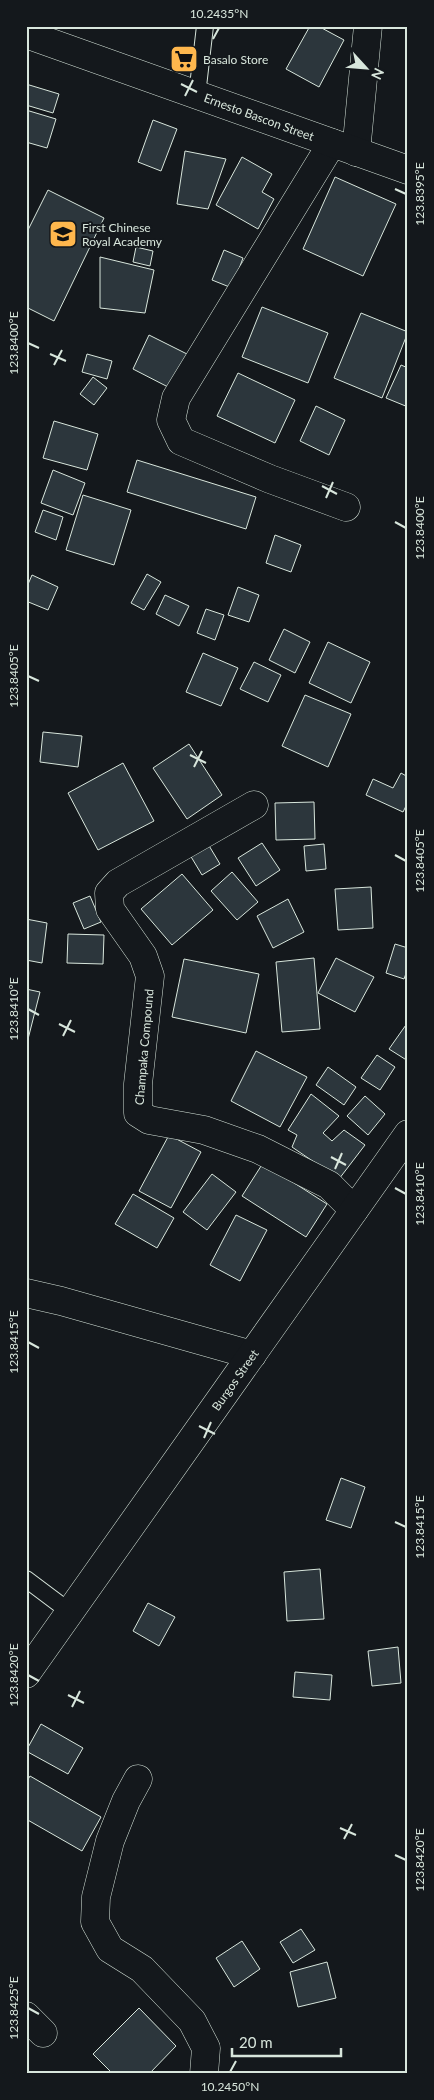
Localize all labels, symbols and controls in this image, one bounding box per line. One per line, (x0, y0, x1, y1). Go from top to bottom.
text: 10.2435°N (190, 6, 248, 21)
north arrow (342, 42, 392, 92)
supermarket icon: Basalo Store (169, 44, 199, 74)
place label: Basalo Store (203, 52, 268, 67)
text: N (368, 65, 388, 82)
street label: Ernesto Bascon Street (202, 90, 317, 144)
text: 123.8395°E (412, 162, 427, 226)
school or university icon: First Chinese Royal Academy (48, 219, 78, 249)
place label: First Chinese Royal Academy (82, 220, 163, 249)
text: 123.8400°E (6, 311, 21, 375)
text: 123.8400°E (412, 496, 427, 560)
text: 123.8405°E (6, 644, 21, 708)
text: 123.8405°E (412, 829, 427, 893)
text: 123.8410°E (6, 977, 21, 1041)
street label: Champaka Compound (131, 988, 157, 1106)
text: 123.8410°E (412, 1162, 427, 1226)
text: 123.8415°E (6, 1310, 21, 1374)
street label: Burgos Street (208, 1346, 262, 1414)
text: 123.8415°E (412, 1495, 427, 1559)
text: 123.8420°E (6, 1643, 21, 1707)
text: 123.8420°E (412, 1828, 427, 1892)
text: 123.8425°E (6, 1976, 21, 2040)
scale bar (232, 2025, 340, 2057)
text: 20 m (239, 2033, 273, 2051)
text: 10.2450°N (201, 2079, 259, 2094)

